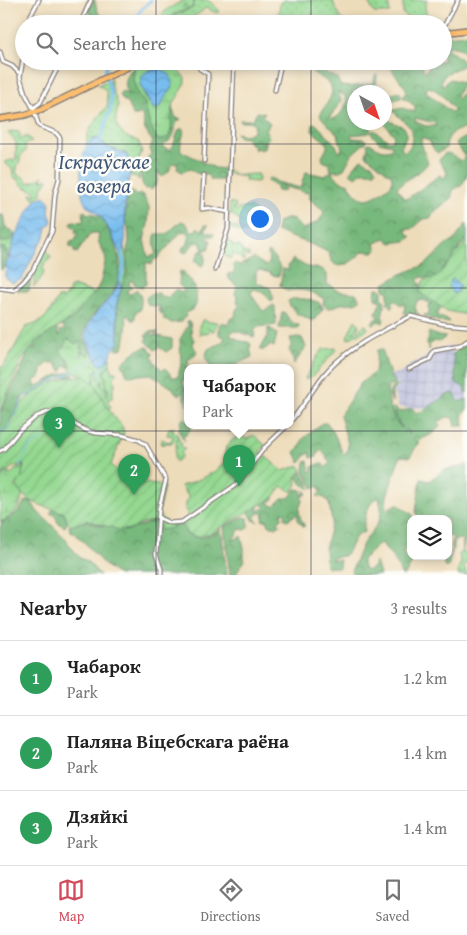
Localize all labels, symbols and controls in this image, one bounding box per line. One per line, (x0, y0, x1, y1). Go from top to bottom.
search box (15, 15, 452, 70)
icon: search (33, 29, 61, 57)
text: Search here (73, 29, 167, 57)
north arrow (347, 85, 392, 130)
water label: Іскраўскае возера (58, 146, 150, 201)
your location (247, 206, 273, 232)
popup (184, 364, 294, 429)
text: Чабарок (202, 371, 276, 399)
text: Park (202, 399, 233, 423)
pin: 3 (43, 407, 75, 448)
pin: 1 (223, 445, 255, 486)
pin: 2 (118, 454, 150, 495)
map controls (407, 515, 452, 560)
button: layers (407, 515, 452, 560)
text: Nearby (20, 592, 87, 623)
text: 3 results (390, 596, 447, 620)
text: Чабарок (67, 652, 141, 680)
text: 1 (32, 666, 40, 690)
text: 1.2 km (403, 666, 447, 690)
text: Park (67, 680, 98, 704)
text: Паляна Віцебскага раёна (67, 727, 289, 755)
text: 2 (32, 741, 40, 765)
text: 1.4 km (403, 741, 447, 765)
text: Park (67, 755, 98, 779)
text: Дзяйкі (67, 802, 128, 830)
text: 3 (32, 816, 40, 840)
text: 1.4 km (403, 816, 447, 840)
text: Park (67, 830, 98, 854)
tab: Map (57, 876, 85, 926)
tab: Directions (200, 876, 261, 926)
tab: Saved (376, 876, 410, 926)

